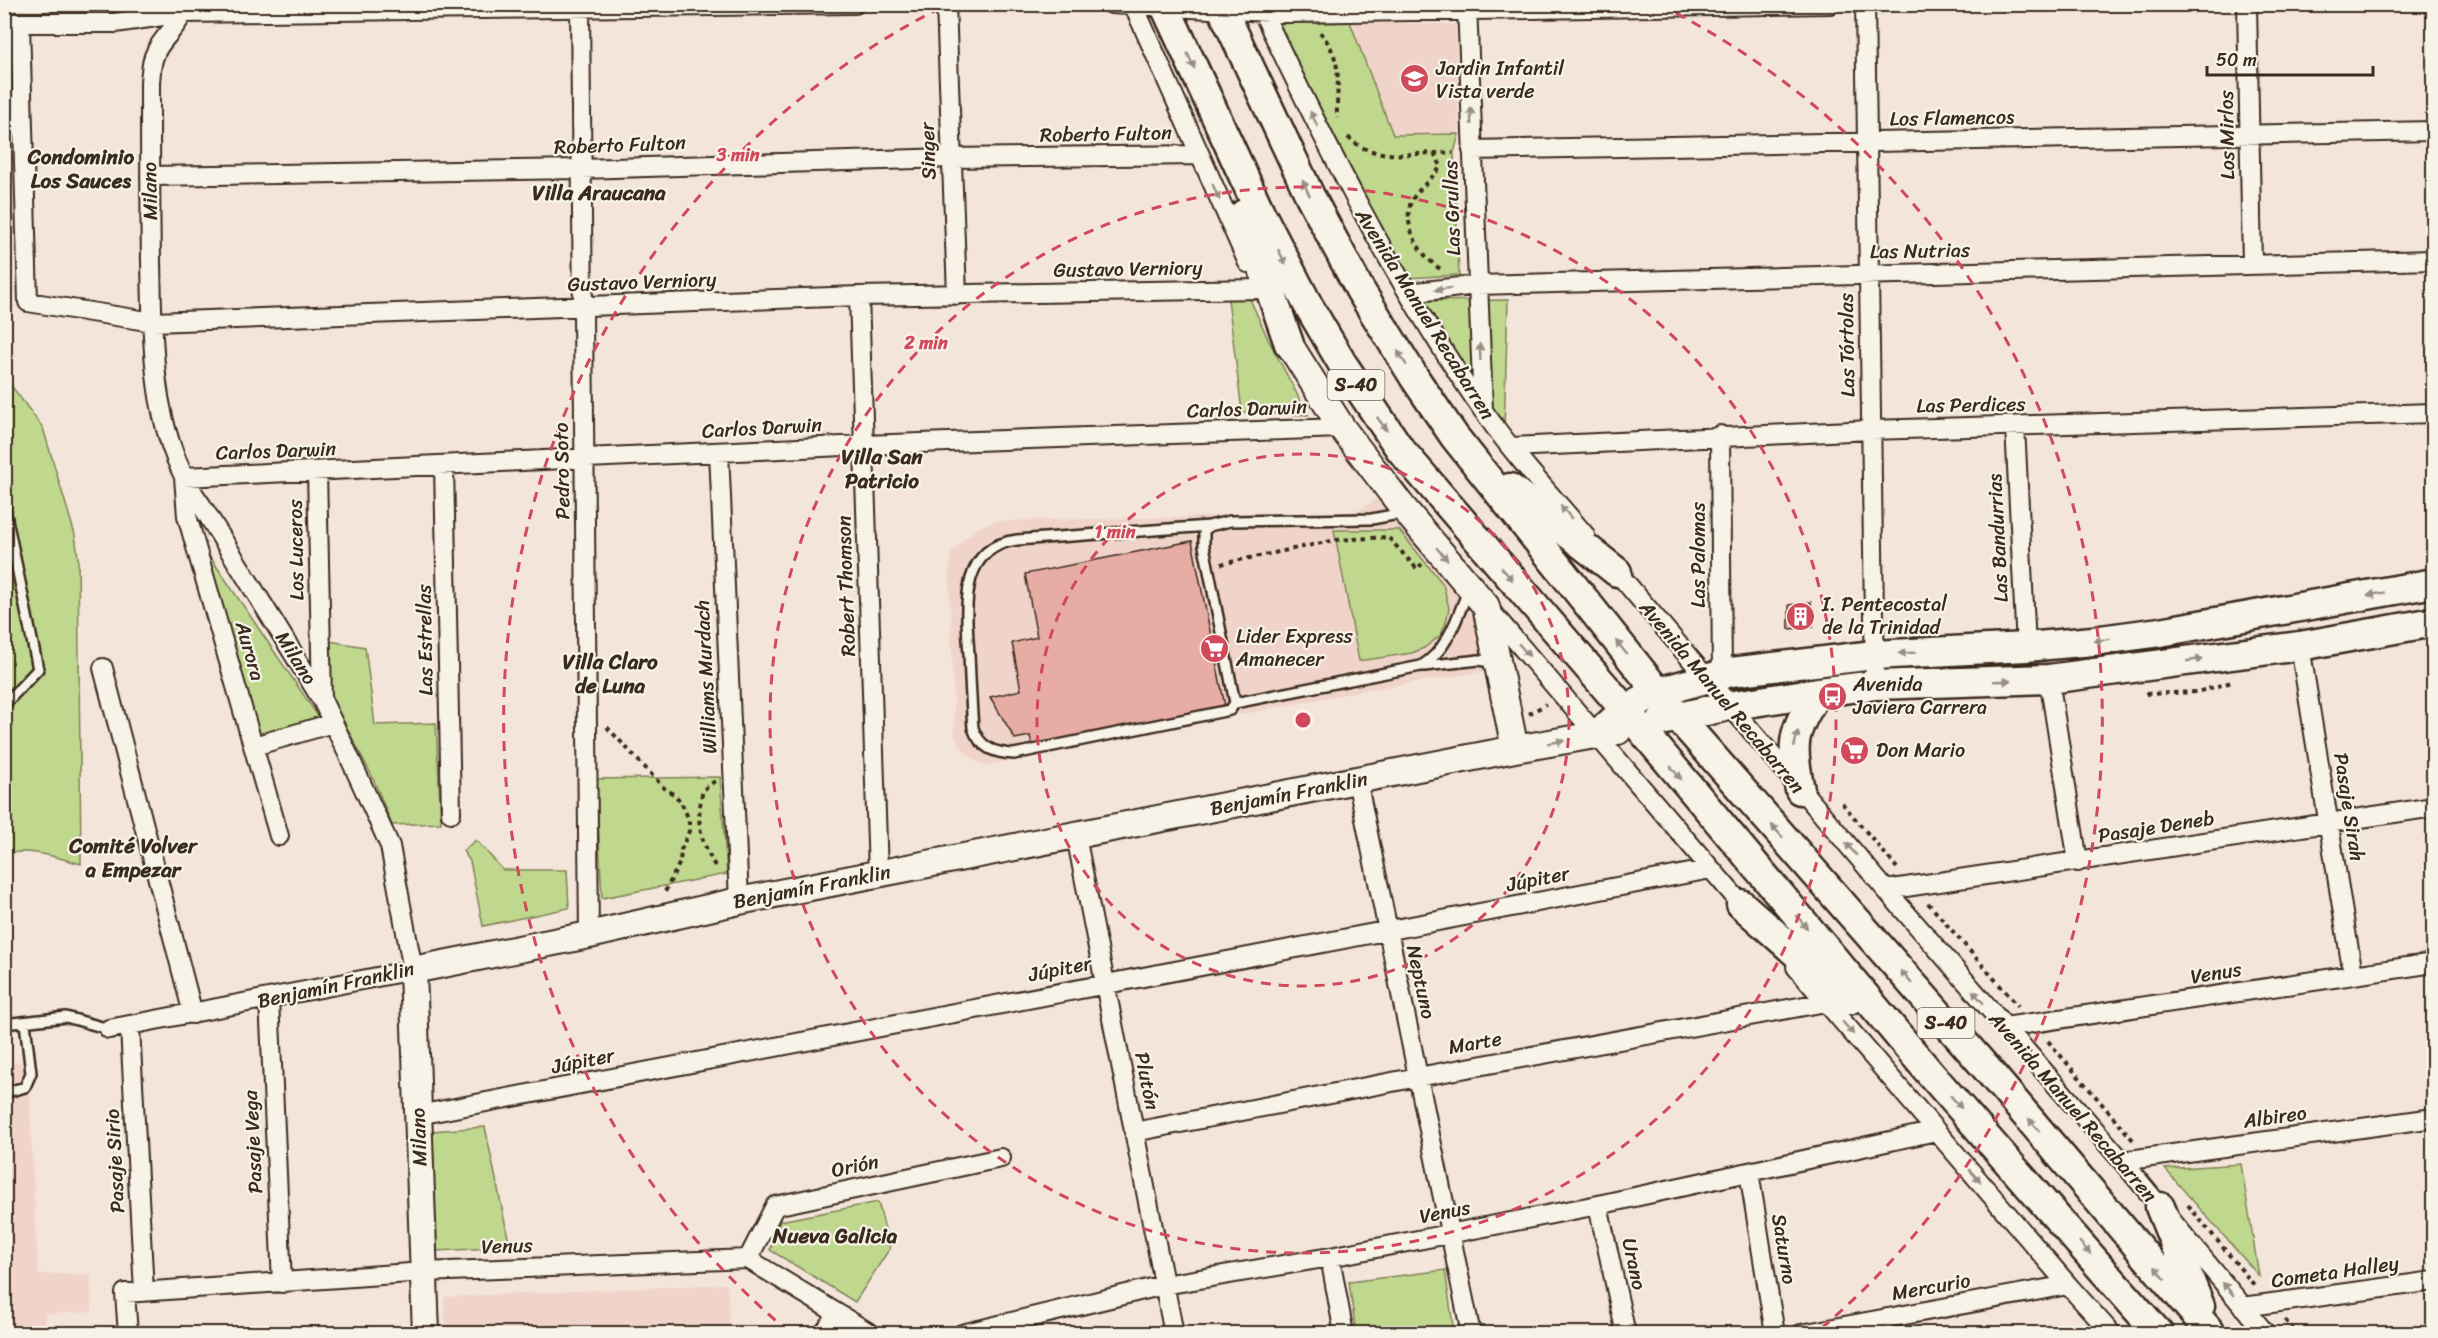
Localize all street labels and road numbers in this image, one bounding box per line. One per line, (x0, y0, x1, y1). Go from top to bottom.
street label: Los Mirlos (2209, 89, 2245, 180)
street label: Los Flamencos (1889, 99, 2015, 137)
street label: Roberto Fulton (1040, 115, 1172, 153)
street label: Singer (909, 121, 946, 180)
street label: Roberto Fulton (553, 125, 687, 165)
street label: Las Grullas (1433, 159, 1471, 256)
street label: Milano (132, 161, 168, 220)
street label: Avenida Manuel Recabarren (1345, 200, 1505, 427)
street label: Las Nutrias (1870, 233, 1971, 269)
street label: Gustavo Verniory (1053, 250, 1203, 288)
street label: Gustavo Verniory (567, 262, 718, 302)
street label: Las Tórtolas (1829, 292, 1865, 397)
road number: S-40 (1328, 370, 1384, 400)
street label: Las Perdices (1916, 387, 2027, 423)
street label: Carlos Darwin (1186, 389, 1308, 429)
street label: Carlos Darwin (701, 407, 823, 449)
street label: Pedro Soto (544, 422, 580, 520)
street label: Carlos Darwin (215, 431, 337, 471)
street label: Las Bandurrias (1977, 472, 2019, 603)
street label: Los Luceros (278, 498, 314, 601)
street label: Las Palomas (1681, 501, 1716, 608)
street label: Robert Thomson (826, 515, 866, 657)
street label: Las Estrellas (407, 583, 443, 696)
street label: Avenida Manuel Recabarren (1629, 591, 1814, 802)
street label: Williams Murdach (684, 599, 728, 755)
street label: Aurora (225, 616, 275, 685)
street label: Milano (266, 624, 326, 692)
street label: Pasaje Sirah (2323, 750, 2375, 864)
street label: Benjamín Franklin (1207, 762, 1371, 826)
street label: Pasaje Deneb (2095, 801, 2217, 853)
street label: Benjamín Franklin (730, 855, 894, 919)
street label: Júpiter (1503, 856, 1573, 902)
street label: Neptuno (1396, 942, 1446, 1022)
street label: Júpiter (1025, 946, 1095, 992)
street label: Benjamín Franklin (254, 951, 418, 1019)
street label: Venus (2188, 952, 2245, 994)
street label: Avenida Manuel Recabarren (1979, 1003, 2166, 1211)
road number: S-40 (1918, 1008, 1974, 1038)
street label: Marte (1446, 1021, 1504, 1065)
street label: Júpiter (548, 1038, 618, 1084)
street label: Plutón (1124, 1049, 1170, 1113)
street label: Pasaje Vega (233, 1088, 273, 1195)
street label: Albireo (2240, 1095, 2309, 1139)
street label: Milano (400, 1107, 438, 1167)
street label: Pasaje Sirio (95, 1108, 135, 1214)
street label: Orión (828, 1144, 882, 1188)
street label: Venus (1416, 1190, 1474, 1234)
street label: Saturno (1761, 1211, 1807, 1287)
street label: Venus (481, 1228, 534, 1264)
street label: Urano (1611, 1235, 1657, 1293)
street label: Cometa Halley (2269, 1246, 2402, 1298)
street label: Mercurio (1889, 1263, 1973, 1311)

